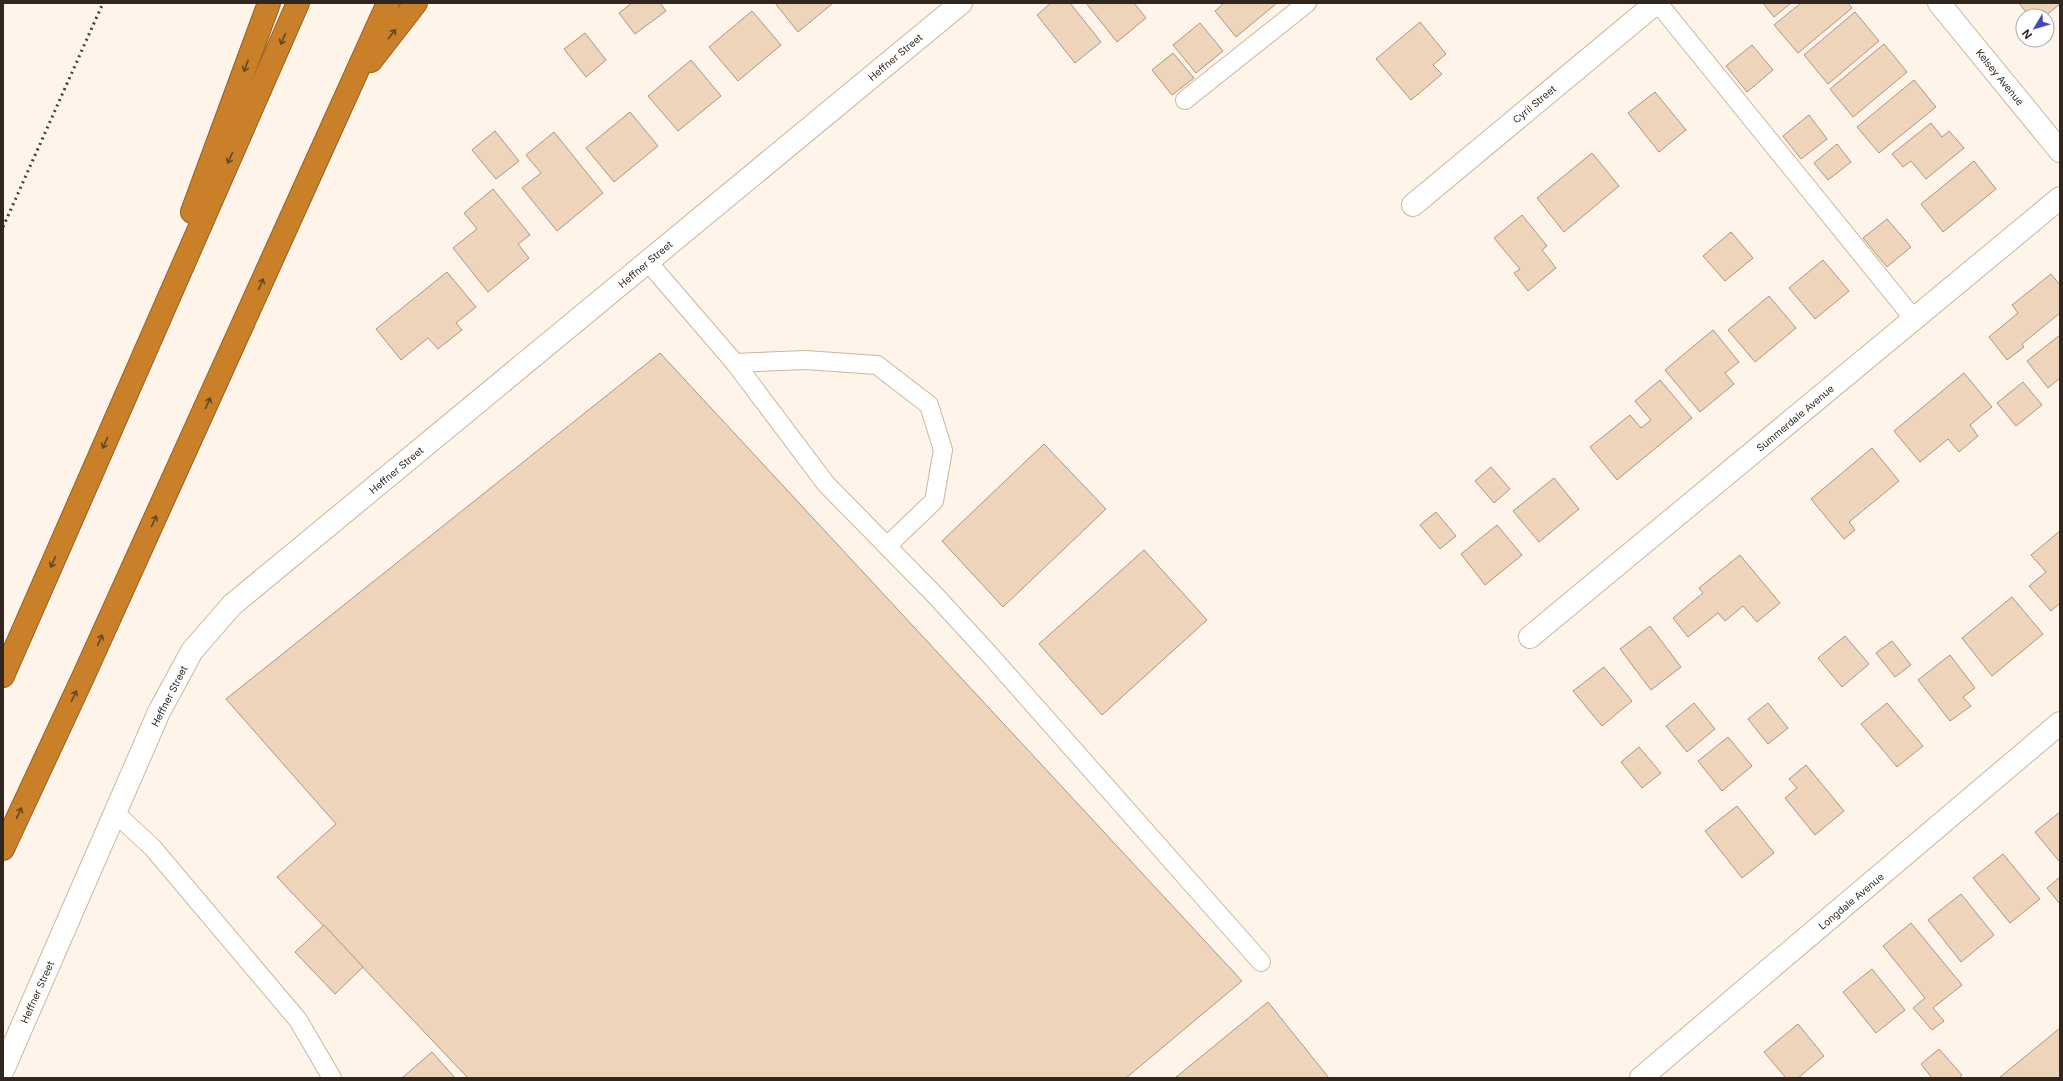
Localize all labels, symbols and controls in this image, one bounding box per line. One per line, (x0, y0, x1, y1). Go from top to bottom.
north arrow (2015, 8, 2055, 48)
text: N (2019, 27, 2035, 42)
one-way arrow (388, 29, 396, 40)
street label: Heffner Street (866, 30, 925, 83)
one-way arrow (279, 32, 286, 44)
street label: Kelsey Avenue (1974, 46, 2026, 108)
one-way arrow (241, 59, 249, 71)
street label: Cyril Street (1510, 82, 1559, 126)
one-way arrow (226, 151, 234, 163)
street label: Heffner Street (616, 237, 675, 290)
one-way arrow (258, 279, 266, 291)
street label: Summerdale Avenue (1754, 382, 1836, 454)
one-way arrow (205, 397, 212, 409)
one-way arrow (101, 437, 108, 449)
street label: Heffner Street (367, 443, 426, 496)
one-way arrow (151, 516, 158, 528)
one-way arrow (48, 556, 56, 568)
one-way arrow (97, 634, 104, 646)
street label: Heffner Street (148, 663, 190, 728)
one-way arrow (71, 690, 79, 702)
one-way arrow (16, 808, 24, 820)
street label: Longdale Avenue (1816, 870, 1886, 932)
street label: Heffner Street (18, 958, 56, 1025)

